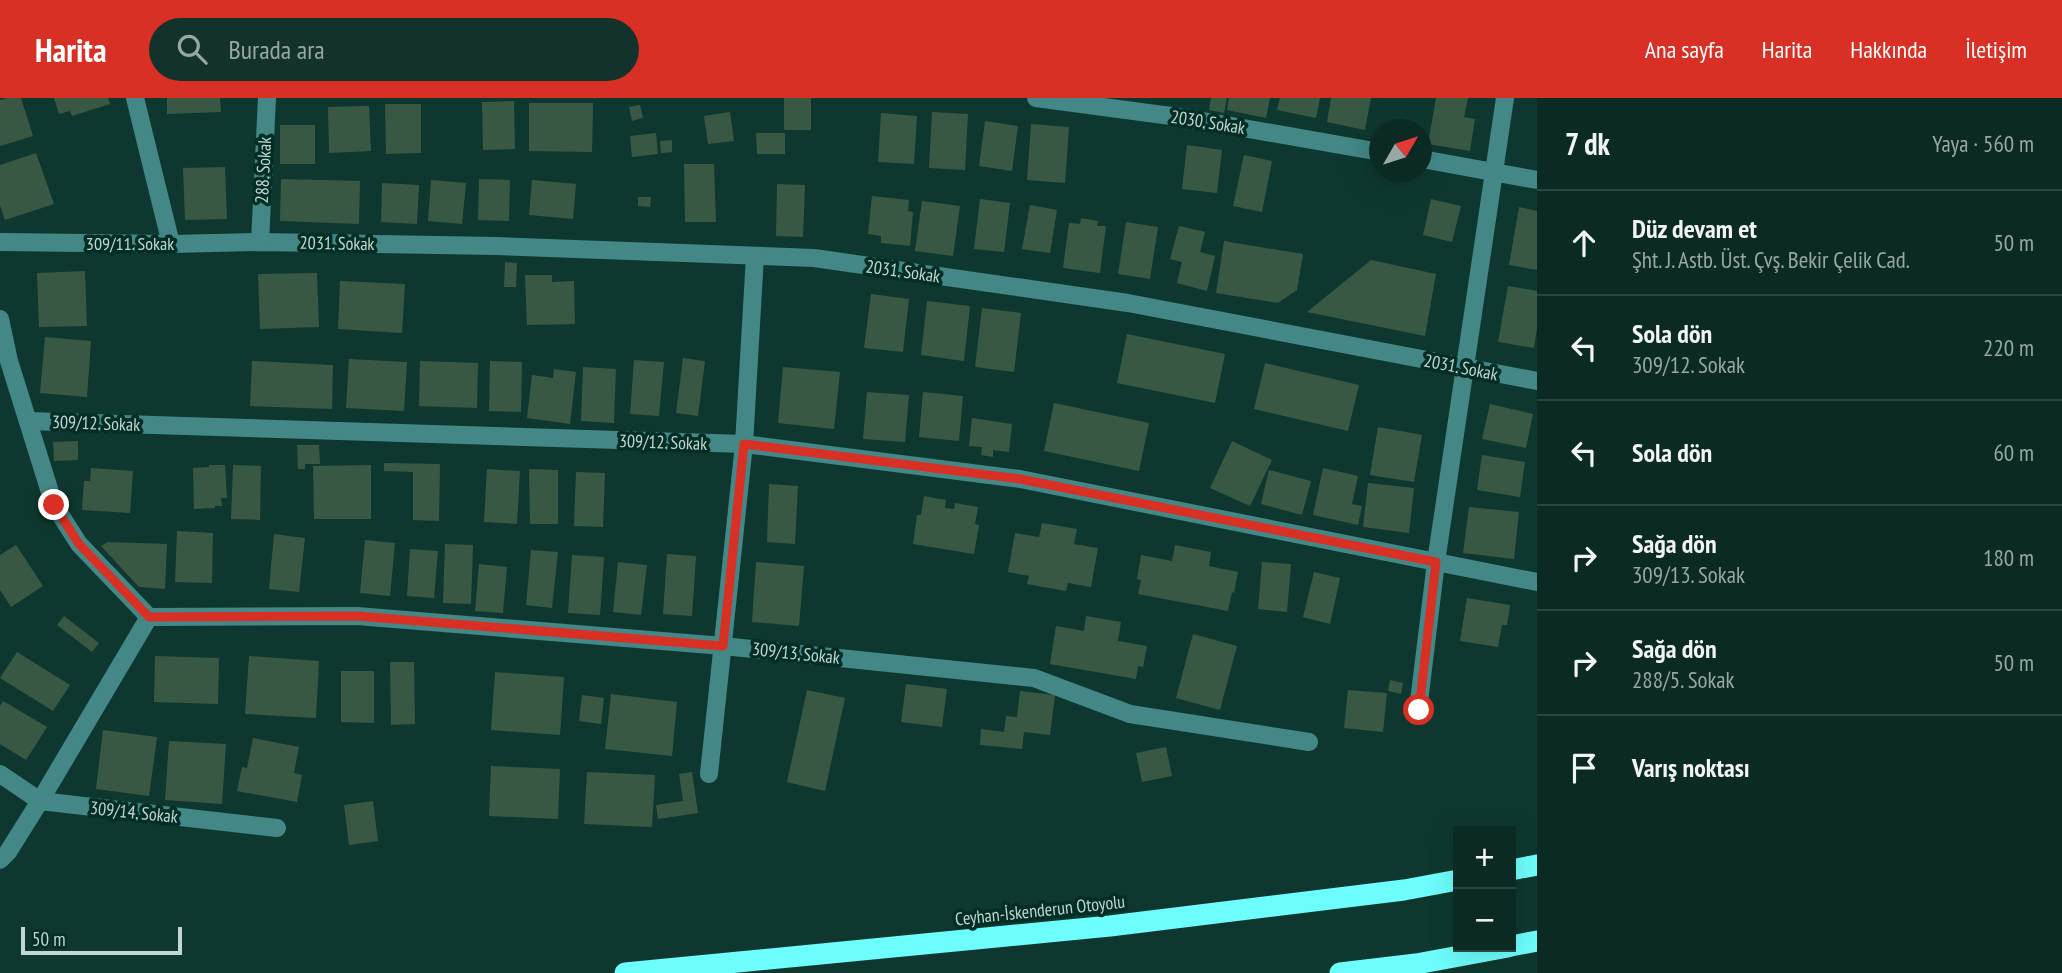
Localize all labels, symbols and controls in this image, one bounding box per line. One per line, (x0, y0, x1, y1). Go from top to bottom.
search box (149, 18, 639, 81)
text: Harita (35, 28, 107, 71)
icon: search (173, 30, 211, 68)
text: Burada ara (229, 33, 325, 66)
text: Ana sayfa (1645, 34, 1724, 65)
text: Harita (1762, 34, 1812, 65)
text: Hakkında (1850, 34, 1927, 65)
text: İletişim (1965, 34, 2027, 65)
street label: 2030. Sokak (1169, 105, 1247, 139)
north arrow (1369, 119, 1432, 182)
text: 7 dk (1565, 124, 1610, 163)
text: Yaya · 560 m (1932, 129, 2034, 158)
street label: 288. Sokak (250, 136, 276, 204)
text: Düz devam et (1632, 212, 1757, 245)
icon: ahead (1565, 224, 1603, 262)
text: 50 m (1993, 228, 2034, 257)
street label: 2031. Sokak (299, 231, 375, 255)
street label: 309/11. Sokak (86, 232, 174, 255)
text: Şht. J. Astb. Üst. Çvş. Bekir Çelik Cad. (1632, 245, 1910, 274)
street label: 2031. Sokak (864, 254, 942, 288)
text: Sola dön (1632, 317, 1712, 350)
icon: left (1565, 329, 1603, 367)
text: 220 m (1983, 333, 2034, 362)
street label: 2031. Sokak (1422, 349, 1500, 385)
text: 309/12. Sokak (1632, 350, 1745, 379)
street label: 309/12. Sokak (51, 410, 141, 436)
street label: 309/12. Sokak (618, 429, 708, 455)
icon: left (1565, 434, 1603, 472)
text: Sola dön (1632, 436, 1712, 469)
text: 60 m (1993, 438, 2034, 467)
route end (38, 489, 69, 520)
text: Sağa dön (1632, 527, 1717, 560)
icon: right (1565, 539, 1603, 577)
text: 180 m (1983, 543, 2034, 572)
text: 309/13. Sokak (1632, 560, 1745, 589)
text: Sağa dön (1632, 632, 1717, 665)
street label: 309/13. Sokak (751, 637, 841, 669)
icon: right (1565, 644, 1603, 682)
text: 50 m (1993, 648, 2034, 677)
text: 288/5. Sokak (1632, 665, 1734, 694)
route start (1403, 694, 1434, 725)
icon: arrive (1565, 749, 1603, 787)
text: Varış noktası (1632, 751, 1750, 784)
street label: 309/14. Sokak (89, 796, 179, 828)
map controls (1453, 826, 1516, 952)
button: + (1453, 826, 1516, 889)
button: − (1453, 889, 1516, 952)
street label: Ceyhan-İskenderun Otoyolu (954, 890, 1126, 930)
scale bar (21, 924, 182, 956)
text: 50 m (32, 927, 66, 951)

